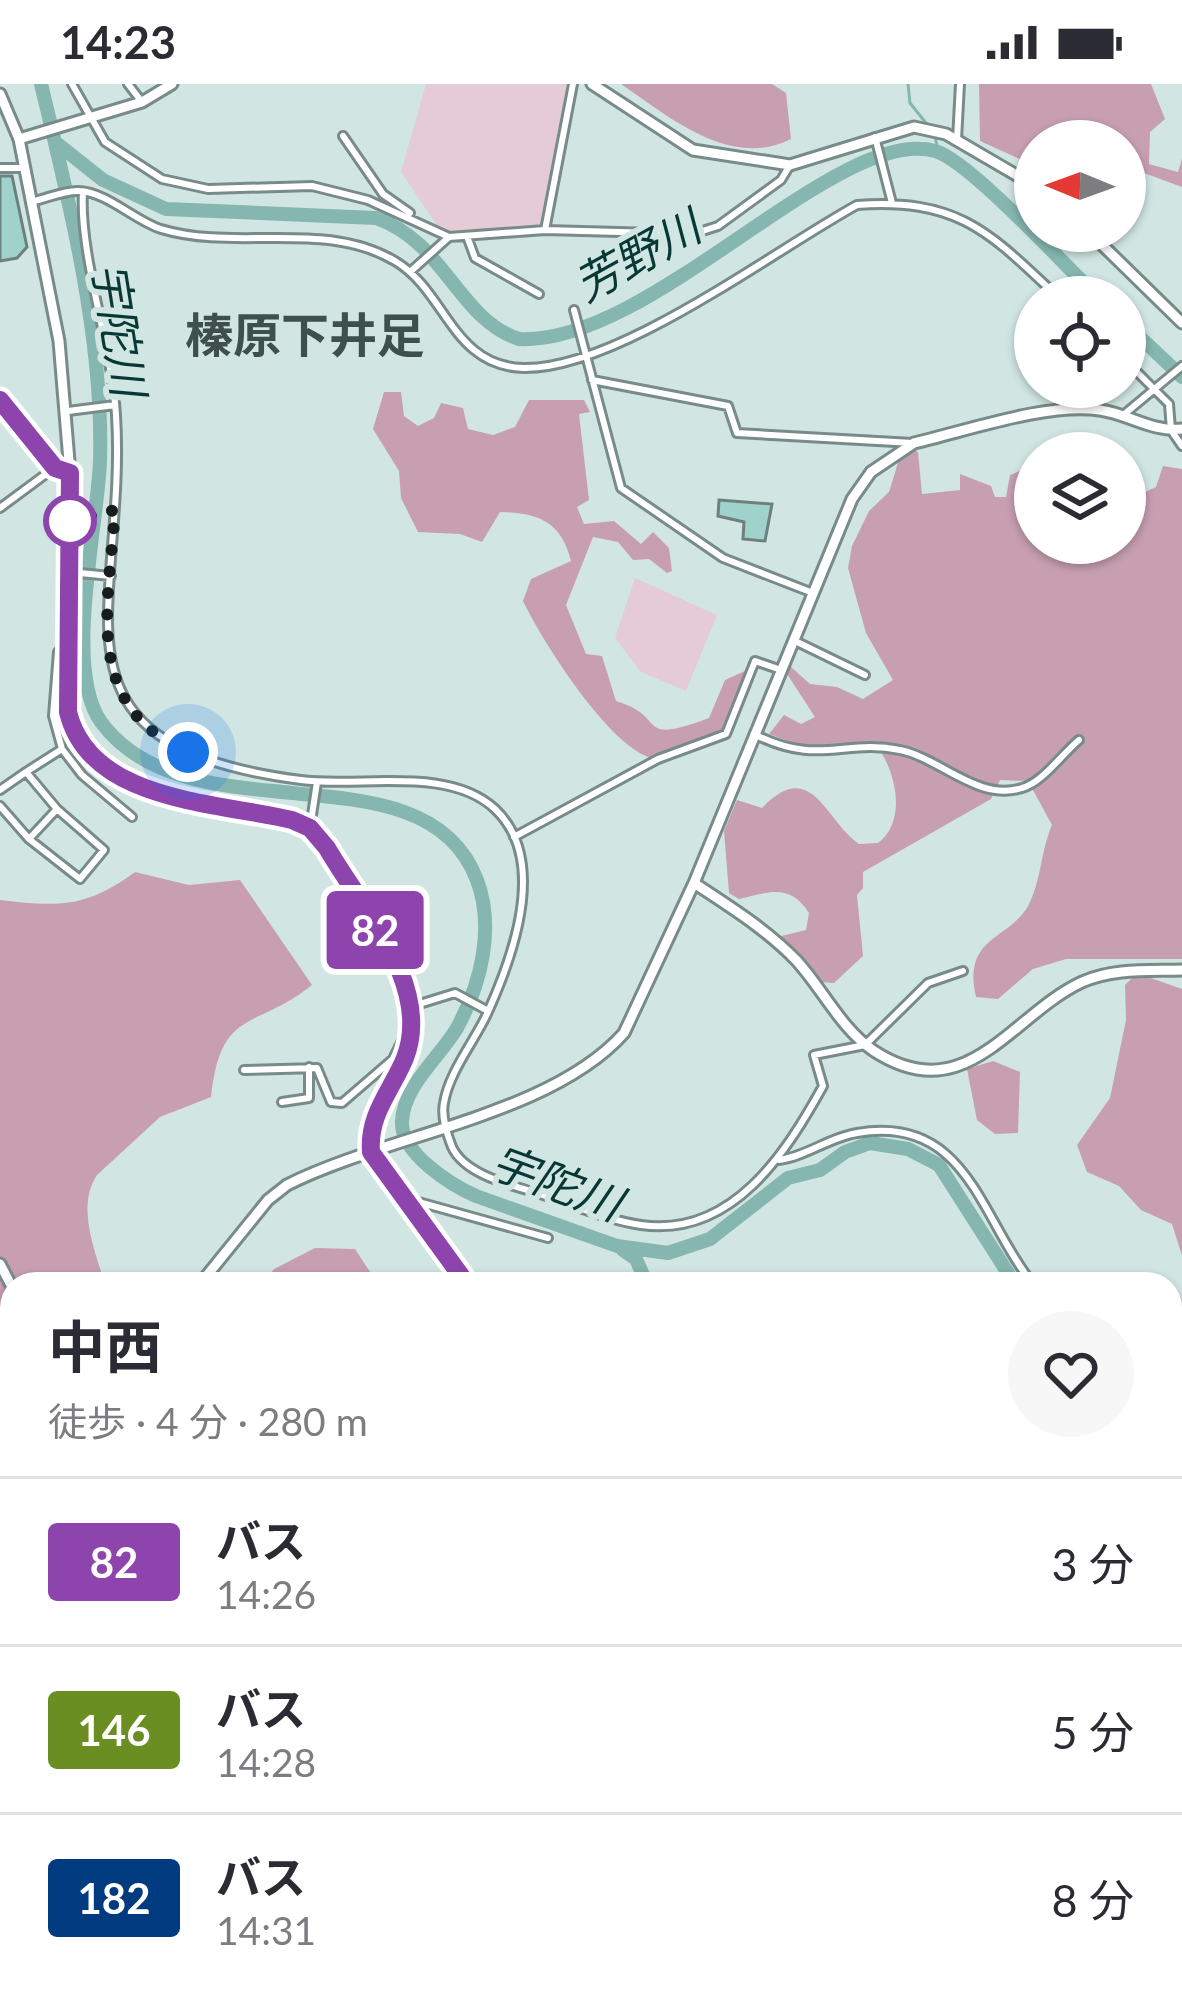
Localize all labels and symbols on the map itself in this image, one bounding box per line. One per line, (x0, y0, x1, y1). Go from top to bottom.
north arrow (1014, 120, 1146, 252)
water label: 芳野川 (565, 197, 713, 311)
water label: 宇陀川 (83, 258, 158, 404)
district label: 榛原下井足 (185, 306, 425, 363)
unlabelled marker (45, 496, 95, 546)
your location (158, 722, 218, 782)
line badge: 82 (321, 891, 429, 969)
water label: 宇陀川 (484, 1134, 633, 1232)

